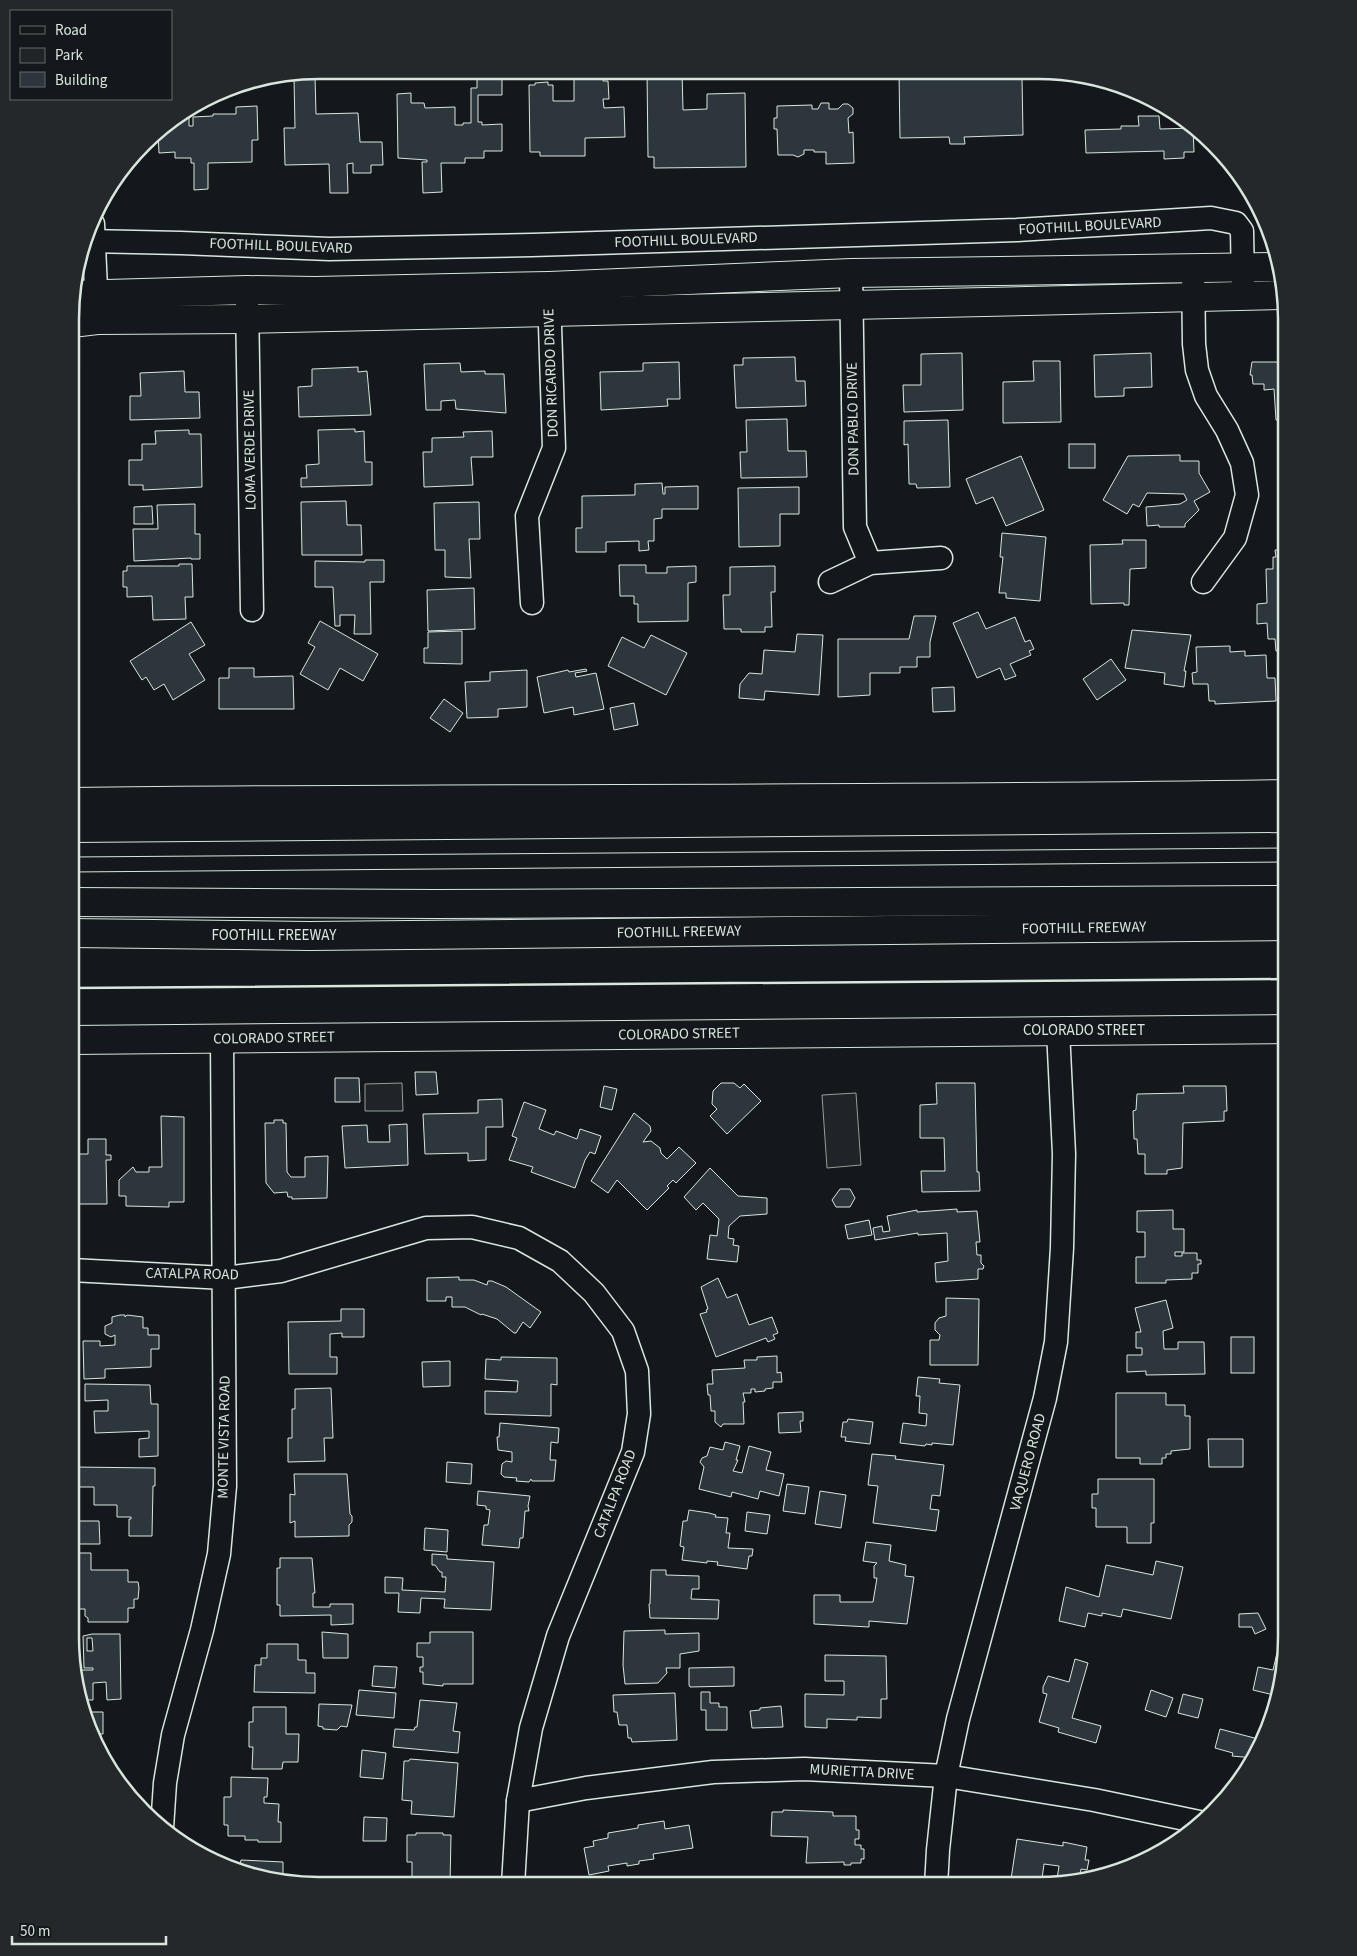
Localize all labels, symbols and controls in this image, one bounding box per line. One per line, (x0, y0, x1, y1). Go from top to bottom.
legend (10, 10, 172, 100)
text: Road (55, 20, 87, 41)
text: Park (55, 45, 84, 66)
text: Building (55, 70, 108, 91)
street label: FOOTHILL BOULEVARD (1018, 212, 1162, 240)
street label: FOOTHILL BOULEVARD (614, 227, 758, 253)
street label: FOOTHILL BOULEVARD (209, 233, 353, 259)
street label: DON RICARDO DRIVE (538, 308, 564, 438)
street label: DON PABLO DRIVE (842, 362, 864, 476)
street label: LOMA VERDE DRIVE (238, 389, 262, 510)
street label: FOOTHILL FREEWAY (1021, 916, 1147, 940)
street label: FOOTHILL FREEWAY (616, 920, 742, 944)
street label: FOOTHILL FREEWAY (212, 925, 337, 946)
street label: COLORADO STREET (1023, 1020, 1145, 1041)
street label: COLORADO STREET (618, 1022, 740, 1046)
street label: COLORADO STREET (213, 1026, 335, 1050)
street label: CATALPA ROAD (145, 1263, 239, 1285)
street label: MONTE VISTA ROAD (212, 1375, 236, 1499)
street label: VAQUERO ROAD (1005, 1411, 1051, 1513)
street label: CATALPA ROAD (588, 1447, 642, 1541)
street label: MURIETTA DRIVE (809, 1759, 915, 1785)
scale bar (12, 1914, 166, 1946)
text: 50 m (20, 1921, 50, 1942)

